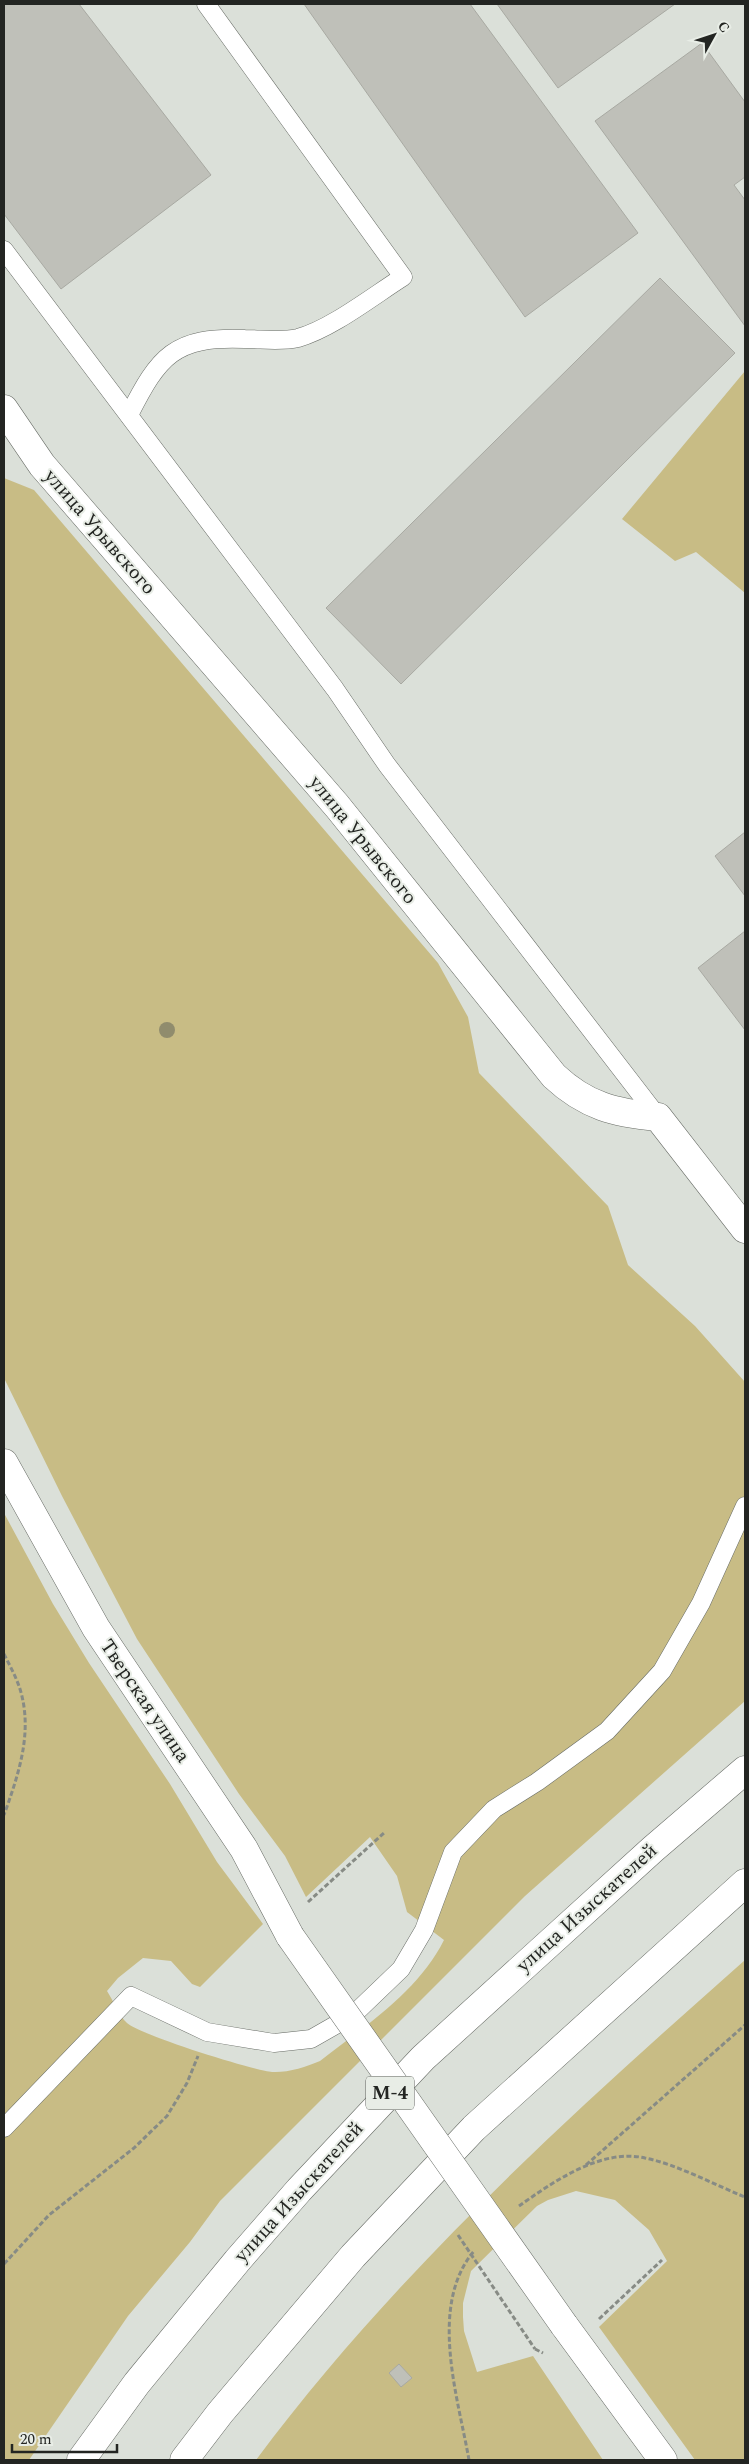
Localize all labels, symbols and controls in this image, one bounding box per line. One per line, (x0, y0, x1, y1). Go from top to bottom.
north arrow (689, 10, 739, 60)
text: С (712, 16, 735, 38)
street label: улица Урывского (36, 462, 163, 602)
street label: улица Урывского (301, 768, 424, 911)
street label: Тверская улица (92, 1633, 198, 1769)
street label: улица Изыскателей (509, 1836, 664, 1980)
road number: М-4 (366, 2076, 414, 2110)
street label: улица Изыскателей (227, 2115, 371, 2270)
scale bar (12, 2422, 118, 2454)
text: 20 m (20, 2428, 52, 2451)

